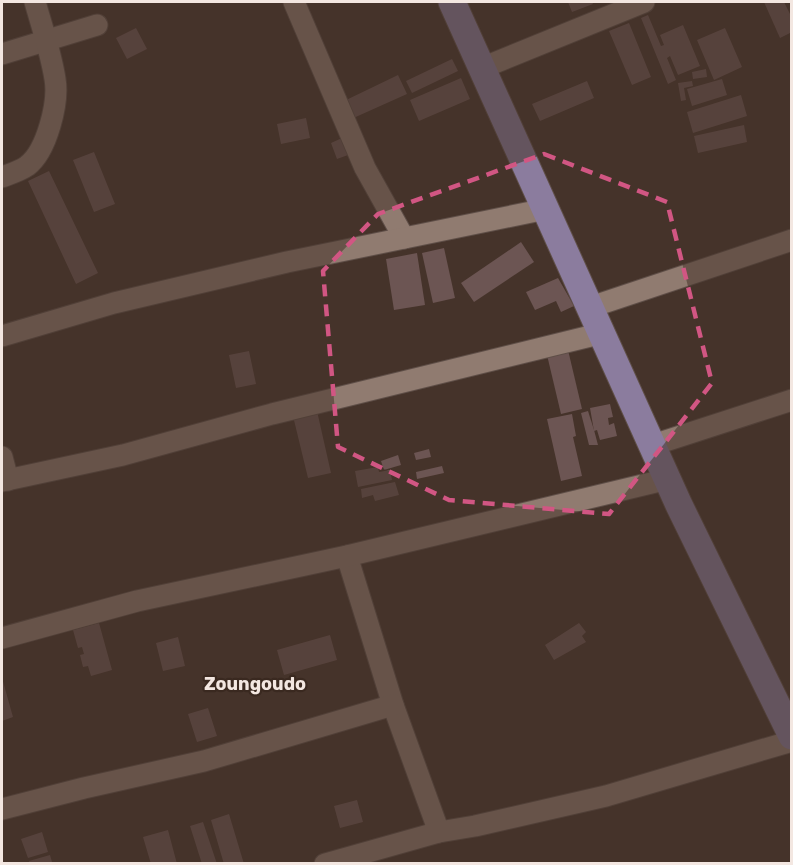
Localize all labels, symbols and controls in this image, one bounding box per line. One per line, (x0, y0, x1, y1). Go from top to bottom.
district label: Zoungoudo (204, 673, 306, 695)

